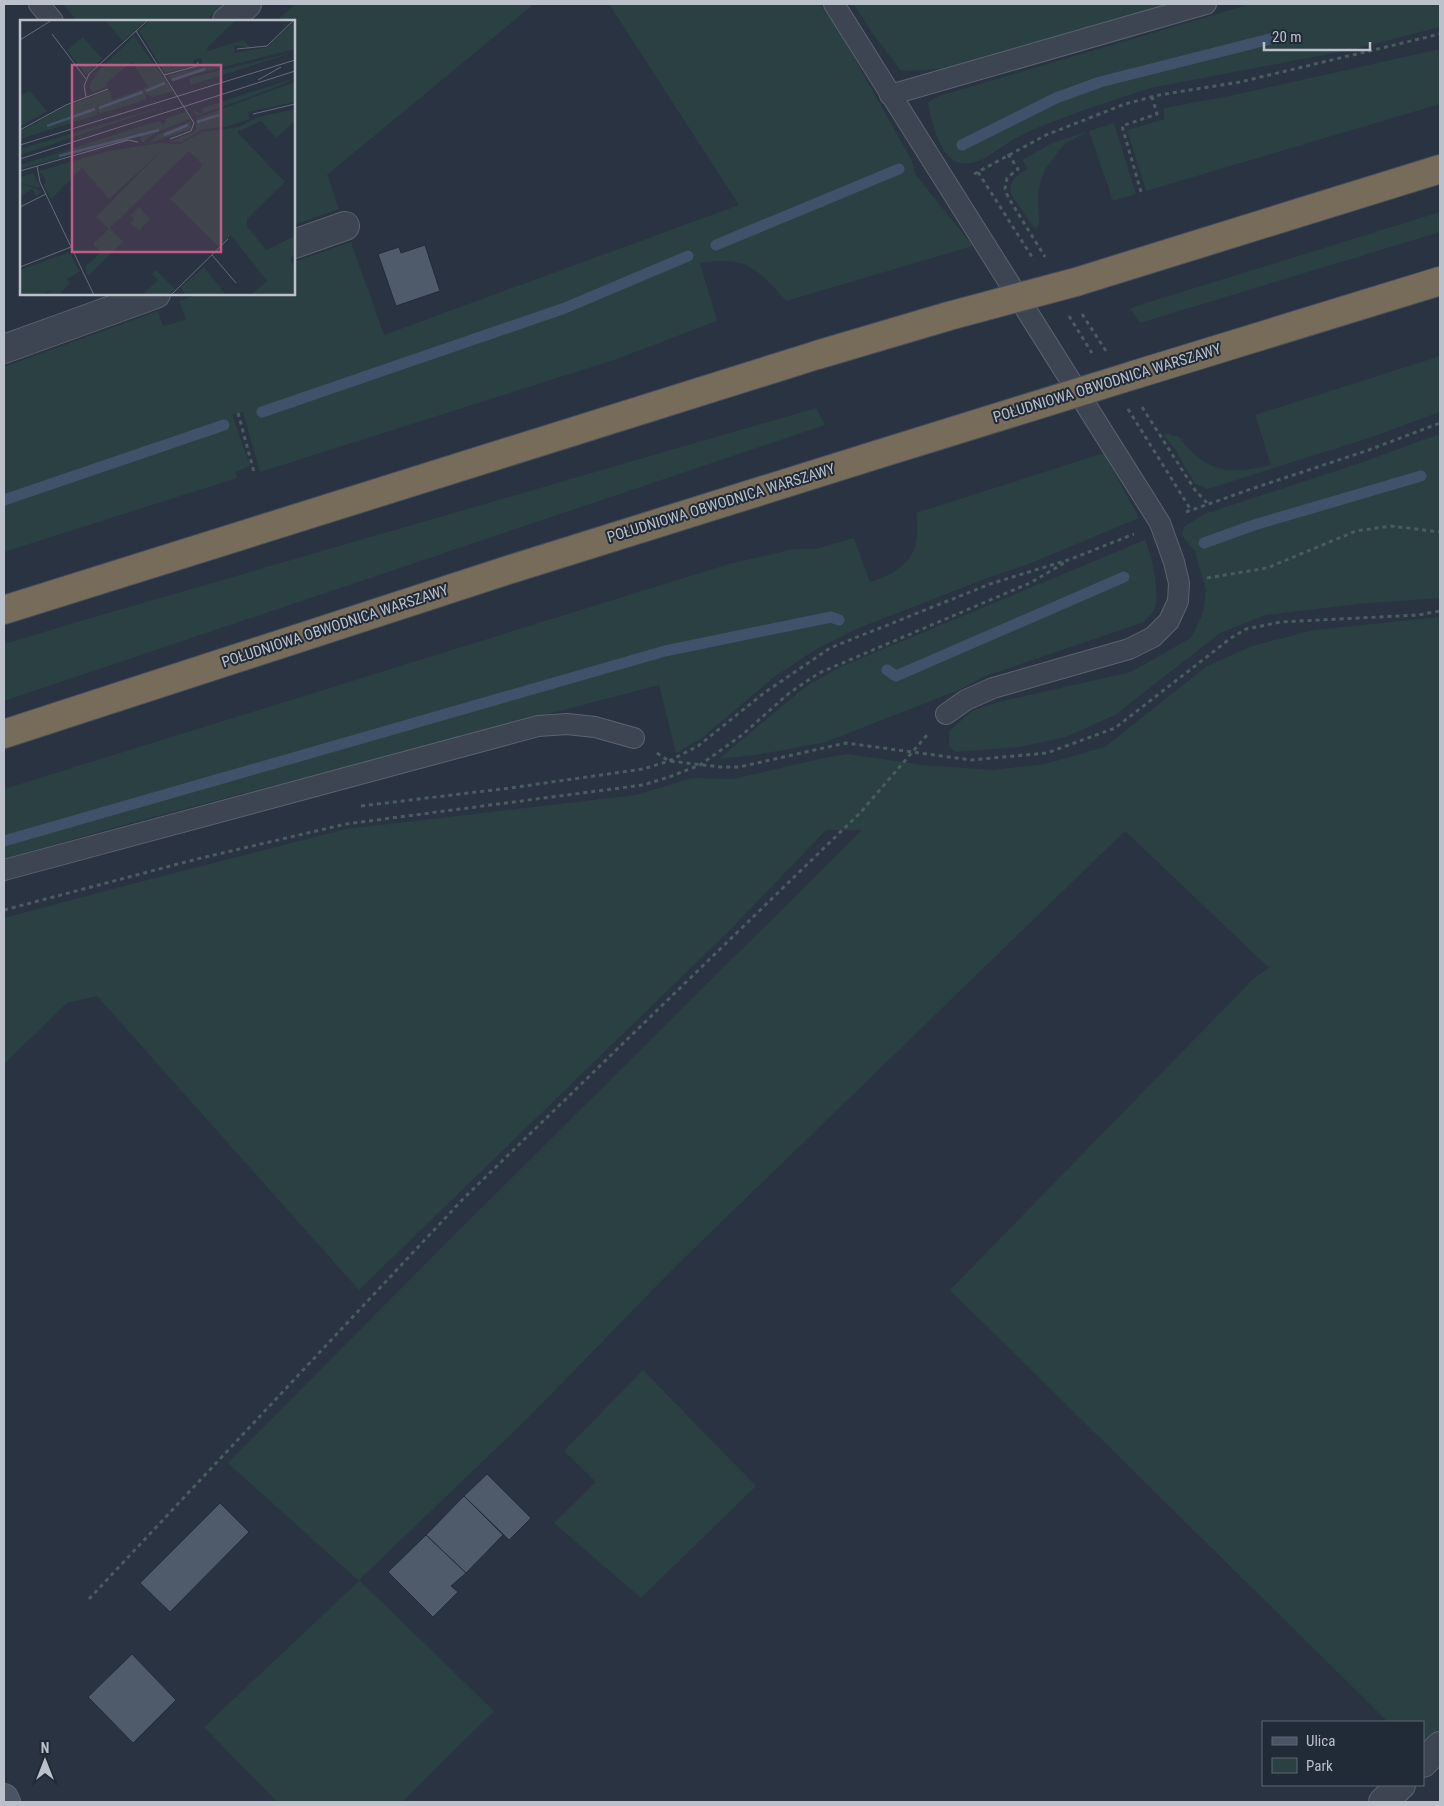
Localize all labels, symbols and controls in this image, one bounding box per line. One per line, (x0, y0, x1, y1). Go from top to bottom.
inset map (20, 20, 295, 295)
scale bar (1264, 20, 1370, 52)
text: 20 m (1272, 28, 1302, 46)
street label: POŁUDNIOWA OBWODNICA WARSZAWY (991, 340, 1223, 426)
street label: POŁUDNIOWA OBWODNICA WARSZAWY (605, 460, 837, 546)
street label: POŁUDNIOWA OBWODNICA WARSZAWY (219, 581, 451, 671)
legend (1262, 1721, 1424, 1786)
text: Ulica (1306, 1732, 1335, 1750)
north arrow (20, 1736, 70, 1786)
text: N (41, 1740, 49, 1756)
text: Park (1306, 1757, 1333, 1775)

